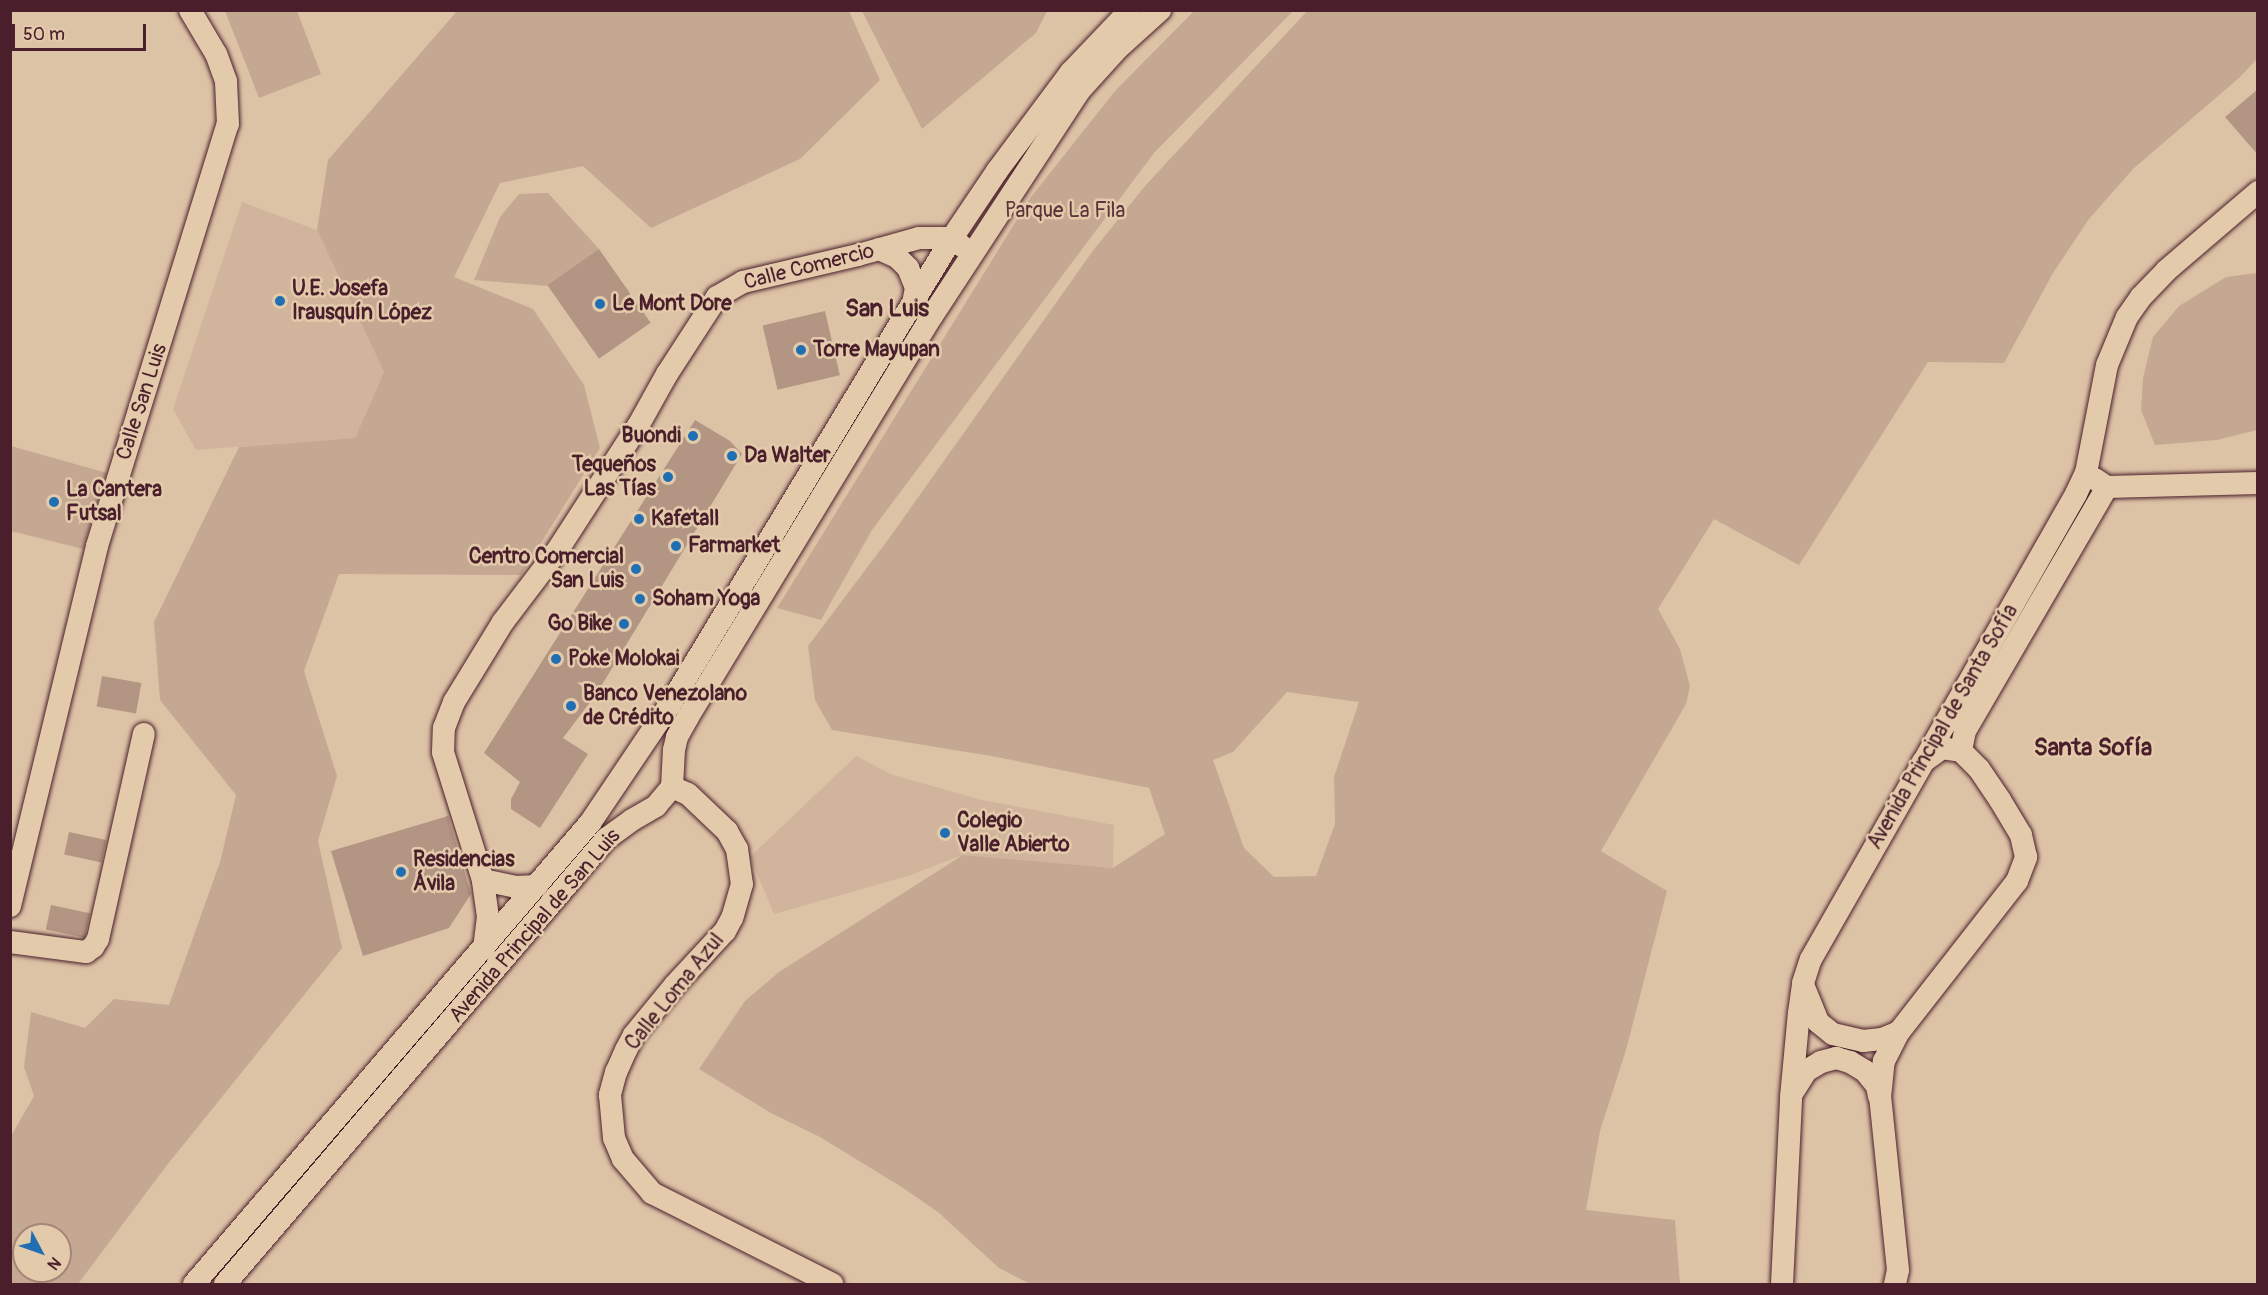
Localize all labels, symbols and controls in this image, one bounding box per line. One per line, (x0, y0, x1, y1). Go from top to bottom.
scale bar (15, 12, 148, 50)
text: 50 m (23, 23, 65, 46)
park label: Parque La Fila (1005, 198, 1125, 224)
street label: Calle Comercio (741, 239, 877, 295)
place label: U.E. Josefa Irausquín López (292, 276, 432, 326)
place label: Le Mont Dore (612, 291, 732, 317)
marker: U.E. Josefa Irausquín López (273, 294, 287, 308)
district label: San Luis (845, 295, 929, 323)
marker: Le Mont Dore (593, 297, 607, 311)
place label: Torre Mayupan (813, 337, 940, 363)
street label: Calle San Luis (111, 341, 173, 463)
marker: Torre Mayupan (794, 343, 808, 357)
place label: Buondi (622, 423, 681, 449)
marker: Buondi (686, 429, 700, 443)
place label: Da Walter (744, 443, 830, 469)
marker: Da Walter (725, 449, 739, 463)
place label: Tequeños Las Tías (572, 452, 656, 502)
marker: Tequeños Las Tías (661, 470, 675, 484)
place label: La Cantera Futsal (66, 477, 162, 527)
marker: La Cantera Futsal (47, 495, 61, 509)
place label: Kafetall (651, 506, 719, 532)
marker: Kafetall (632, 512, 646, 526)
place label: Farmarket (688, 533, 780, 559)
marker: Farmarket (669, 539, 683, 553)
place label: Centro Comercial San Luis (469, 544, 624, 594)
marker: Centro Comercial San Luis (629, 562, 643, 576)
place label: Soham Yoga (652, 586, 760, 612)
marker: Soham Yoga (633, 592, 647, 606)
street label: Avenida Principal de Santa Sofía (1862, 600, 2024, 854)
place label: Go Bike (548, 611, 612, 637)
marker: Go Bike (617, 617, 631, 631)
place label: Poke Molokai (568, 646, 679, 672)
marker: Poke Molokai (549, 652, 563, 666)
place label: Banco Venezolano de Crédito (583, 681, 747, 731)
marker: Banco Venezolano de Crédito (564, 699, 578, 713)
district label: Santa Sofía (2034, 734, 2152, 762)
place label: Colegio Valle Abierto (957, 808, 1070, 858)
street label: Avenida Principal de San Luis (444, 824, 626, 1028)
marker: Colegio Valle Abierto (938, 826, 952, 840)
place label: Residencias Ávila (413, 847, 515, 897)
marker: Residencias Ávila (394, 865, 408, 879)
street label: Calle Loma Azul (620, 929, 730, 1055)
north arrow (12, 1223, 72, 1283)
text: N (43, 1253, 65, 1274)

